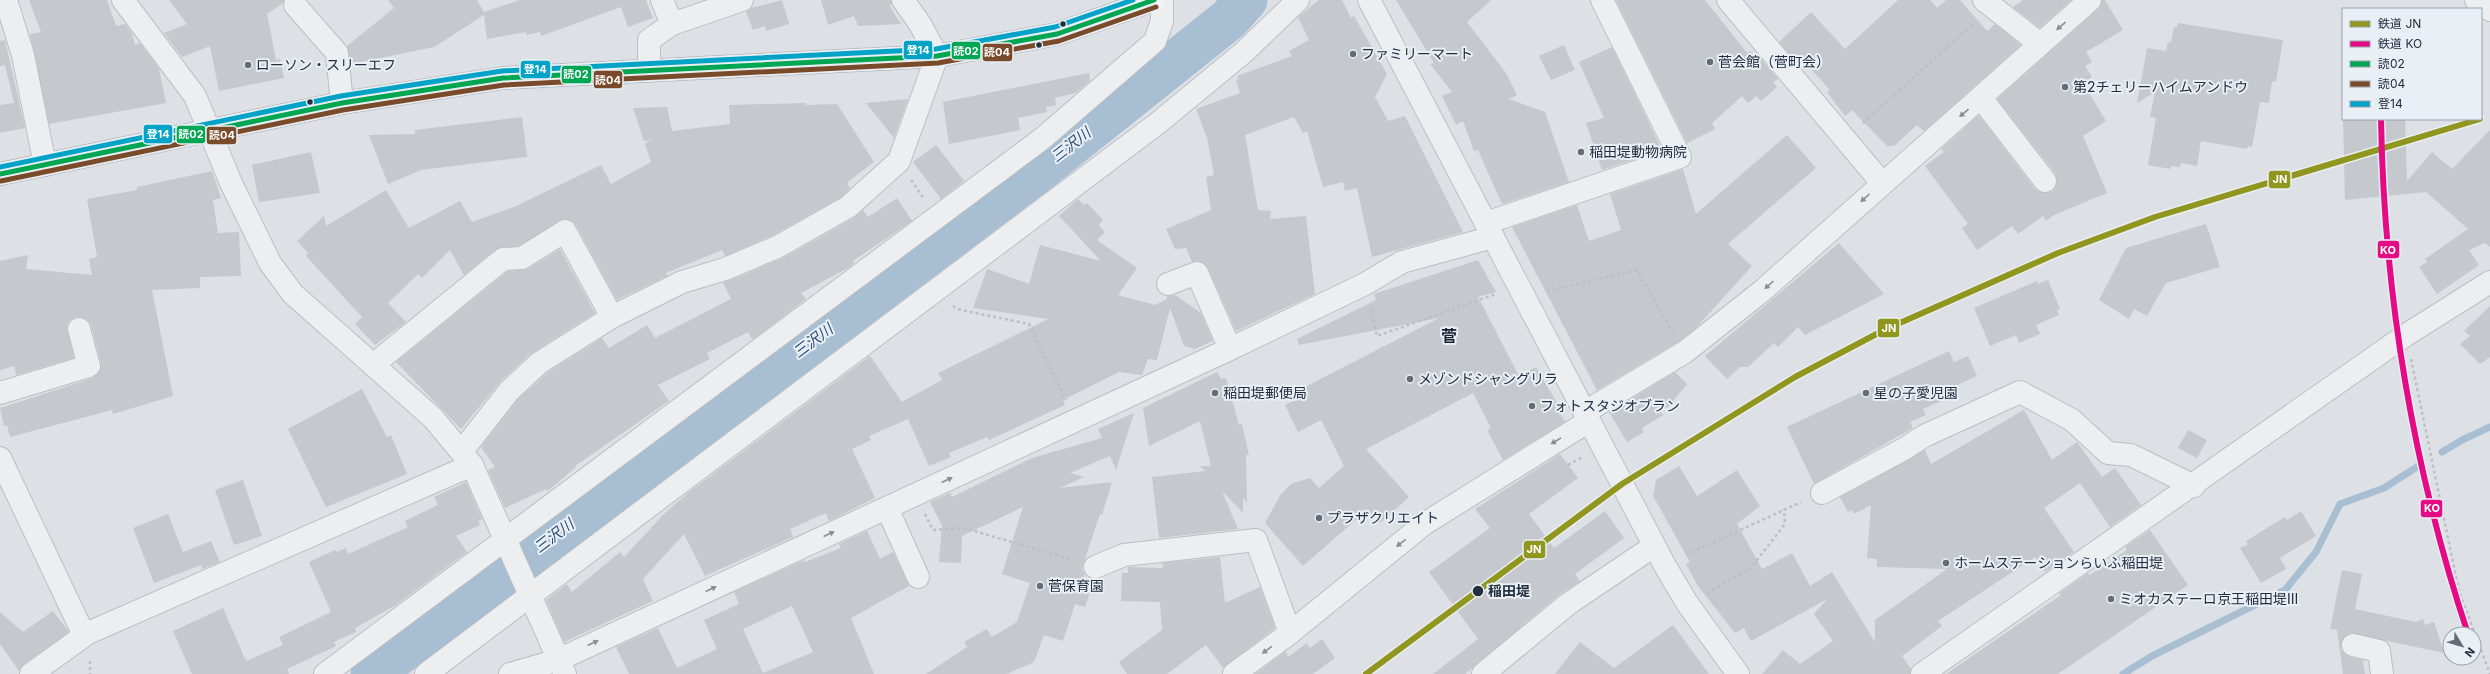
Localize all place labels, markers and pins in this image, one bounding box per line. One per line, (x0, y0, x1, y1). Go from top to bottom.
unlabelled marker (1058, 19, 1068, 29)
unlabelled marker (1034, 40, 1044, 50)
place label: ファミリーマート (1361, 45, 1473, 62)
marker: ファミリーマート (1348, 49, 1358, 59)
place label: 菅会館（菅町会） (1718, 53, 1830, 70)
place label: ローソン・スリーエフ (256, 56, 396, 73)
marker: 菅会館（菅町会） (1705, 57, 1715, 67)
marker: ローソン・スリーエフ (243, 60, 253, 70)
place label: 第2チェリーハイムアンドウ (2073, 78, 2248, 95)
marker: 第2チェリーハイムアンドウ (2060, 82, 2070, 92)
unlabelled marker (305, 97, 315, 107)
place label: 稲田堤動物病院 (1589, 143, 1687, 160)
marker: 稲田堤動物病院 (1576, 147, 1586, 157)
place label: メゾンドシャングリラ (1418, 370, 1558, 387)
marker: メゾンドシャングリラ (1405, 374, 1415, 384)
place label: 稲田堤郵便局 (1223, 384, 1307, 401)
place label: 星の子愛児園 (1874, 384, 1958, 401)
marker: 稲田堤郵便局 (1210, 388, 1220, 398)
marker: 星の子愛児園 (1861, 388, 1871, 398)
place label: フォトスタジオブラン (1540, 397, 1680, 414)
marker: フォトスタジオブラン (1527, 401, 1537, 411)
place label: プラザクリエイト (1327, 509, 1439, 526)
marker: プラザクリエイト (1314, 513, 1324, 523)
place label: ホームステーションらいふ稲田堤 (1954, 554, 2163, 571)
marker: ホームステーションらいふ稲田堤 (1941, 558, 1951, 568)
place label: 菅保育園 (1048, 577, 1104, 594)
marker: 菅保育園 (1035, 581, 1045, 591)
place label: 稲田堤 (1488, 582, 1530, 599)
marker: 稲田堤 (1471, 584, 1485, 598)
place label: ミオカステーロ京王稲田堤Ⅲ (2119, 590, 2298, 607)
marker: ミオカステーロ京王稲田堤Ⅲ (2106, 594, 2116, 604)

